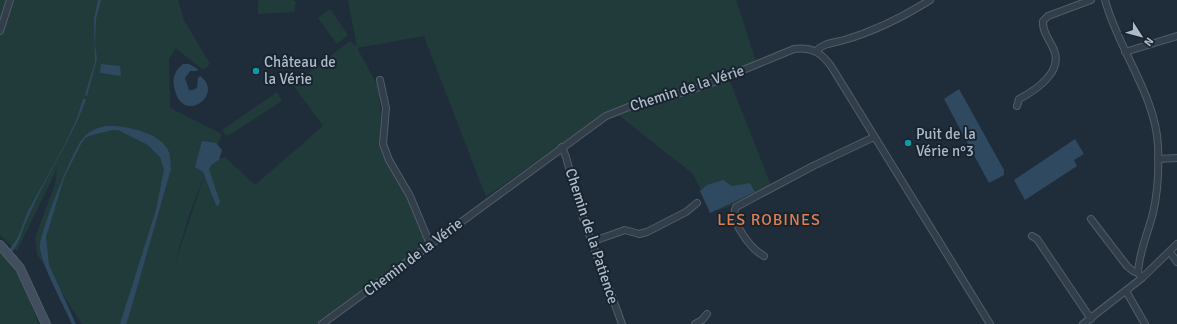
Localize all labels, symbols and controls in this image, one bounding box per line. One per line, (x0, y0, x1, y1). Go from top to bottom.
north arrow (1121, 16, 1161, 56)
text: N (1141, 35, 1156, 49)
place label: Château de la Vérie (264, 53, 336, 88)
street label: Chemin de la Vérie (628, 61, 746, 115)
marker: Château de la Vérie (251, 66, 261, 76)
place label: Puit de la Vérie n°3 (916, 125, 976, 160)
marker: Puit de la Vérie n°3 (903, 138, 913, 148)
street label: Chemin de la Patience (562, 166, 622, 306)
district label: LES ROBINES (717, 210, 821, 230)
street label: Chemin de la Vérie (360, 214, 466, 300)

